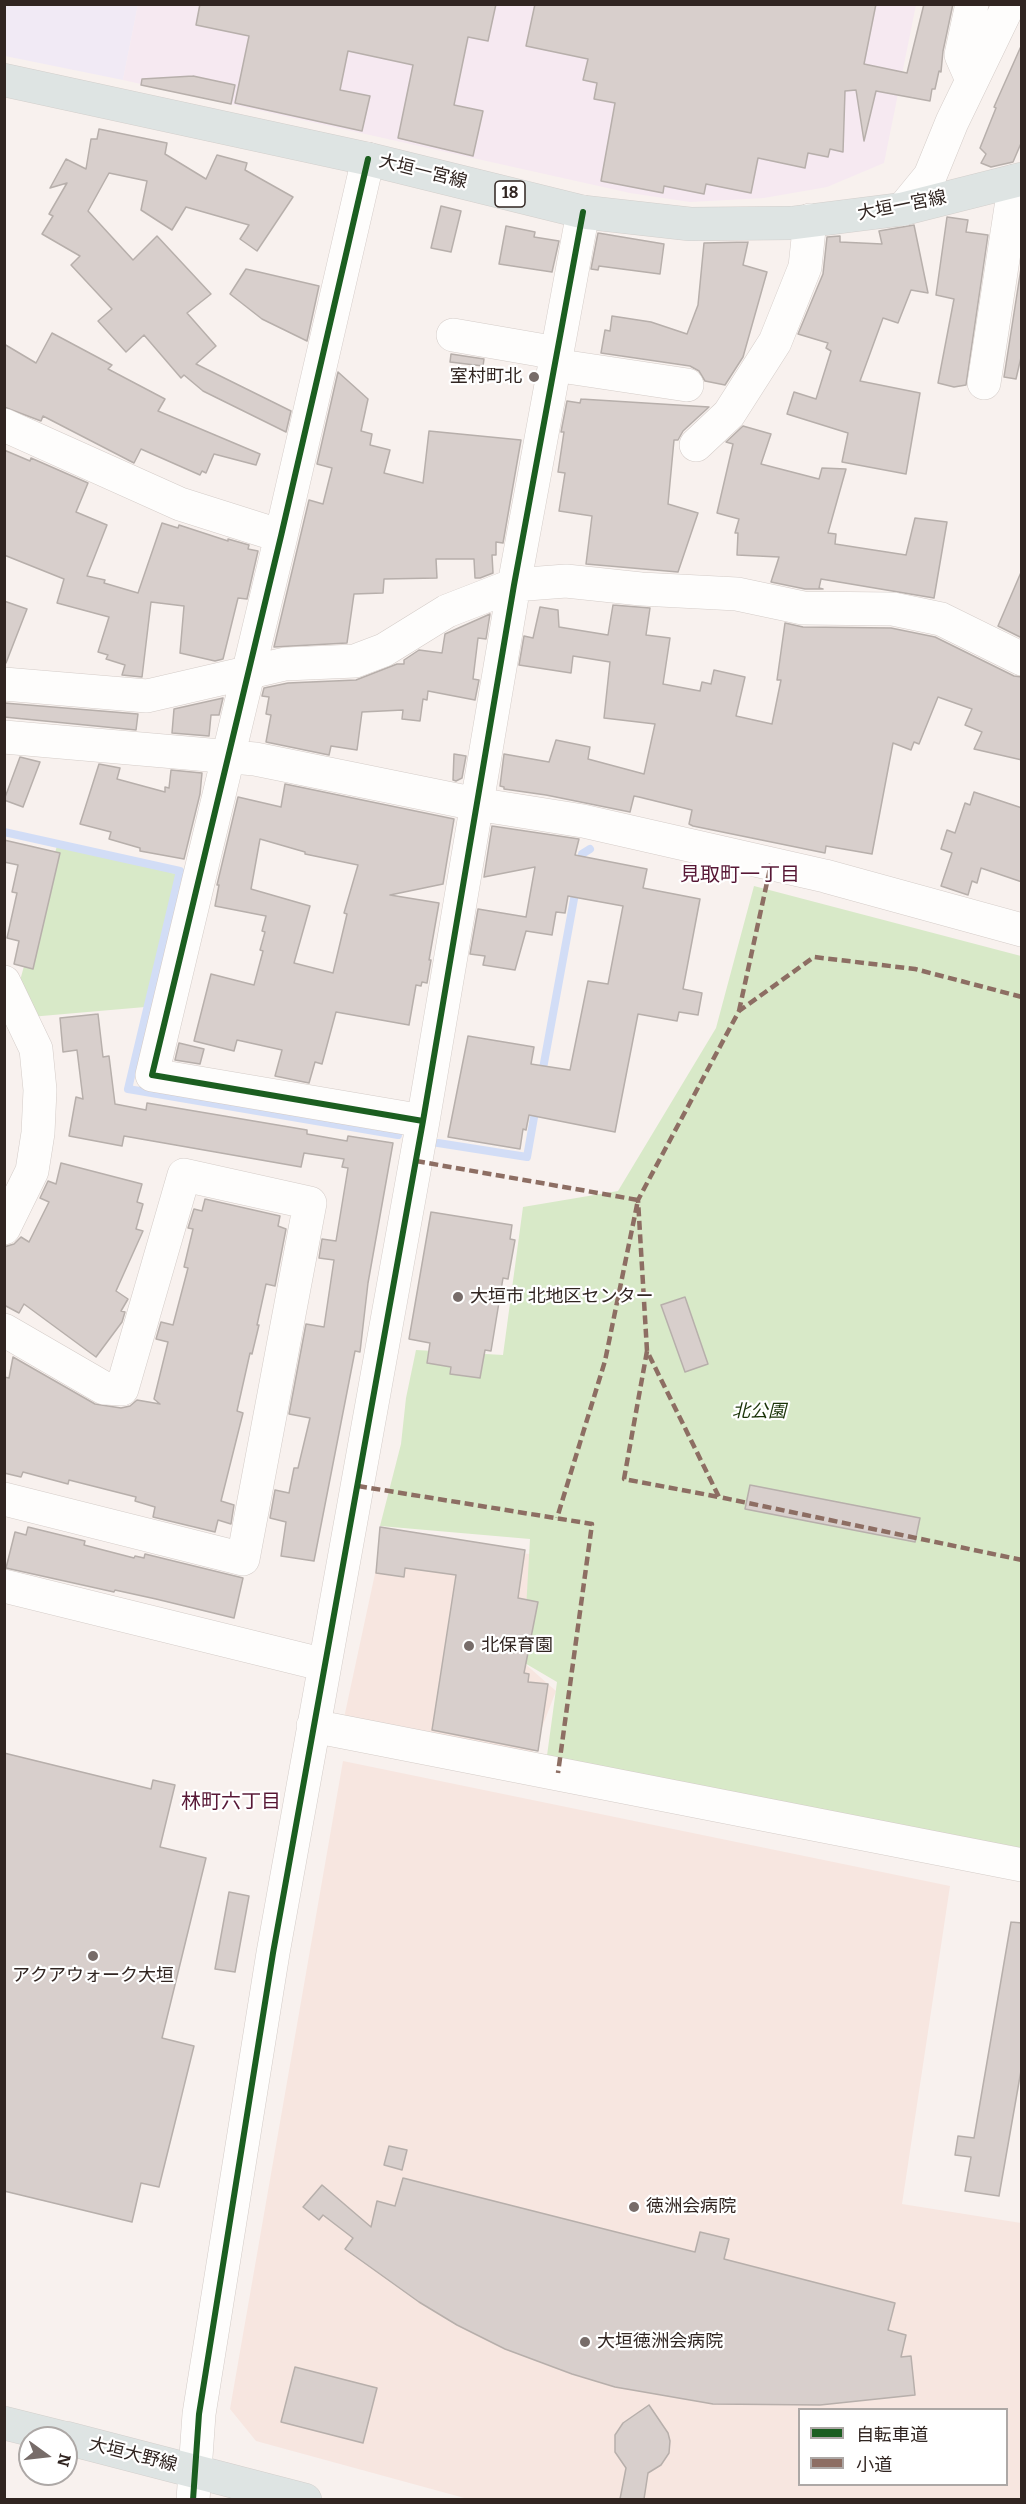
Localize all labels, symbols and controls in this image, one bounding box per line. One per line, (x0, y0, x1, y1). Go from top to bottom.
street label: 大垣一宮線 (377, 151, 469, 193)
road number: 18 (495, 181, 525, 207)
street label: 大垣一宮線 (856, 187, 948, 225)
place label: 室村町北 (450, 366, 522, 388)
marker: 室村町北 (527, 370, 541, 384)
district label: 見取町一丁目 (680, 863, 800, 887)
place label: 大垣市 北地区センター (470, 1286, 654, 1308)
marker: 大垣市 北地区センター (451, 1290, 465, 1304)
park label: 北公園 (732, 1401, 786, 1423)
place label: 北保育園 (481, 1635, 553, 1657)
marker: 北保育園 (462, 1639, 476, 1653)
district label: 林町六丁目 (181, 1790, 281, 1814)
marker: アクアウォーク大垣 (86, 1949, 100, 1963)
place label: アクアウォーク大垣 (12, 1965, 174, 1987)
place label: 徳洲会病院 (646, 2196, 736, 2218)
marker: 徳洲会病院 (627, 2200, 641, 2214)
place label: 大垣徳洲会病院 (597, 2331, 723, 2353)
marker: 大垣徳洲会病院 (578, 2335, 592, 2349)
legend (798, 2408, 1008, 2486)
text: 自転車道 (856, 2424, 928, 2446)
north arrow (18, 2426, 78, 2486)
street label: 大垣大野線 (87, 2434, 179, 2476)
text: N (53, 2452, 75, 2469)
text: 小道 (856, 2454, 892, 2476)

